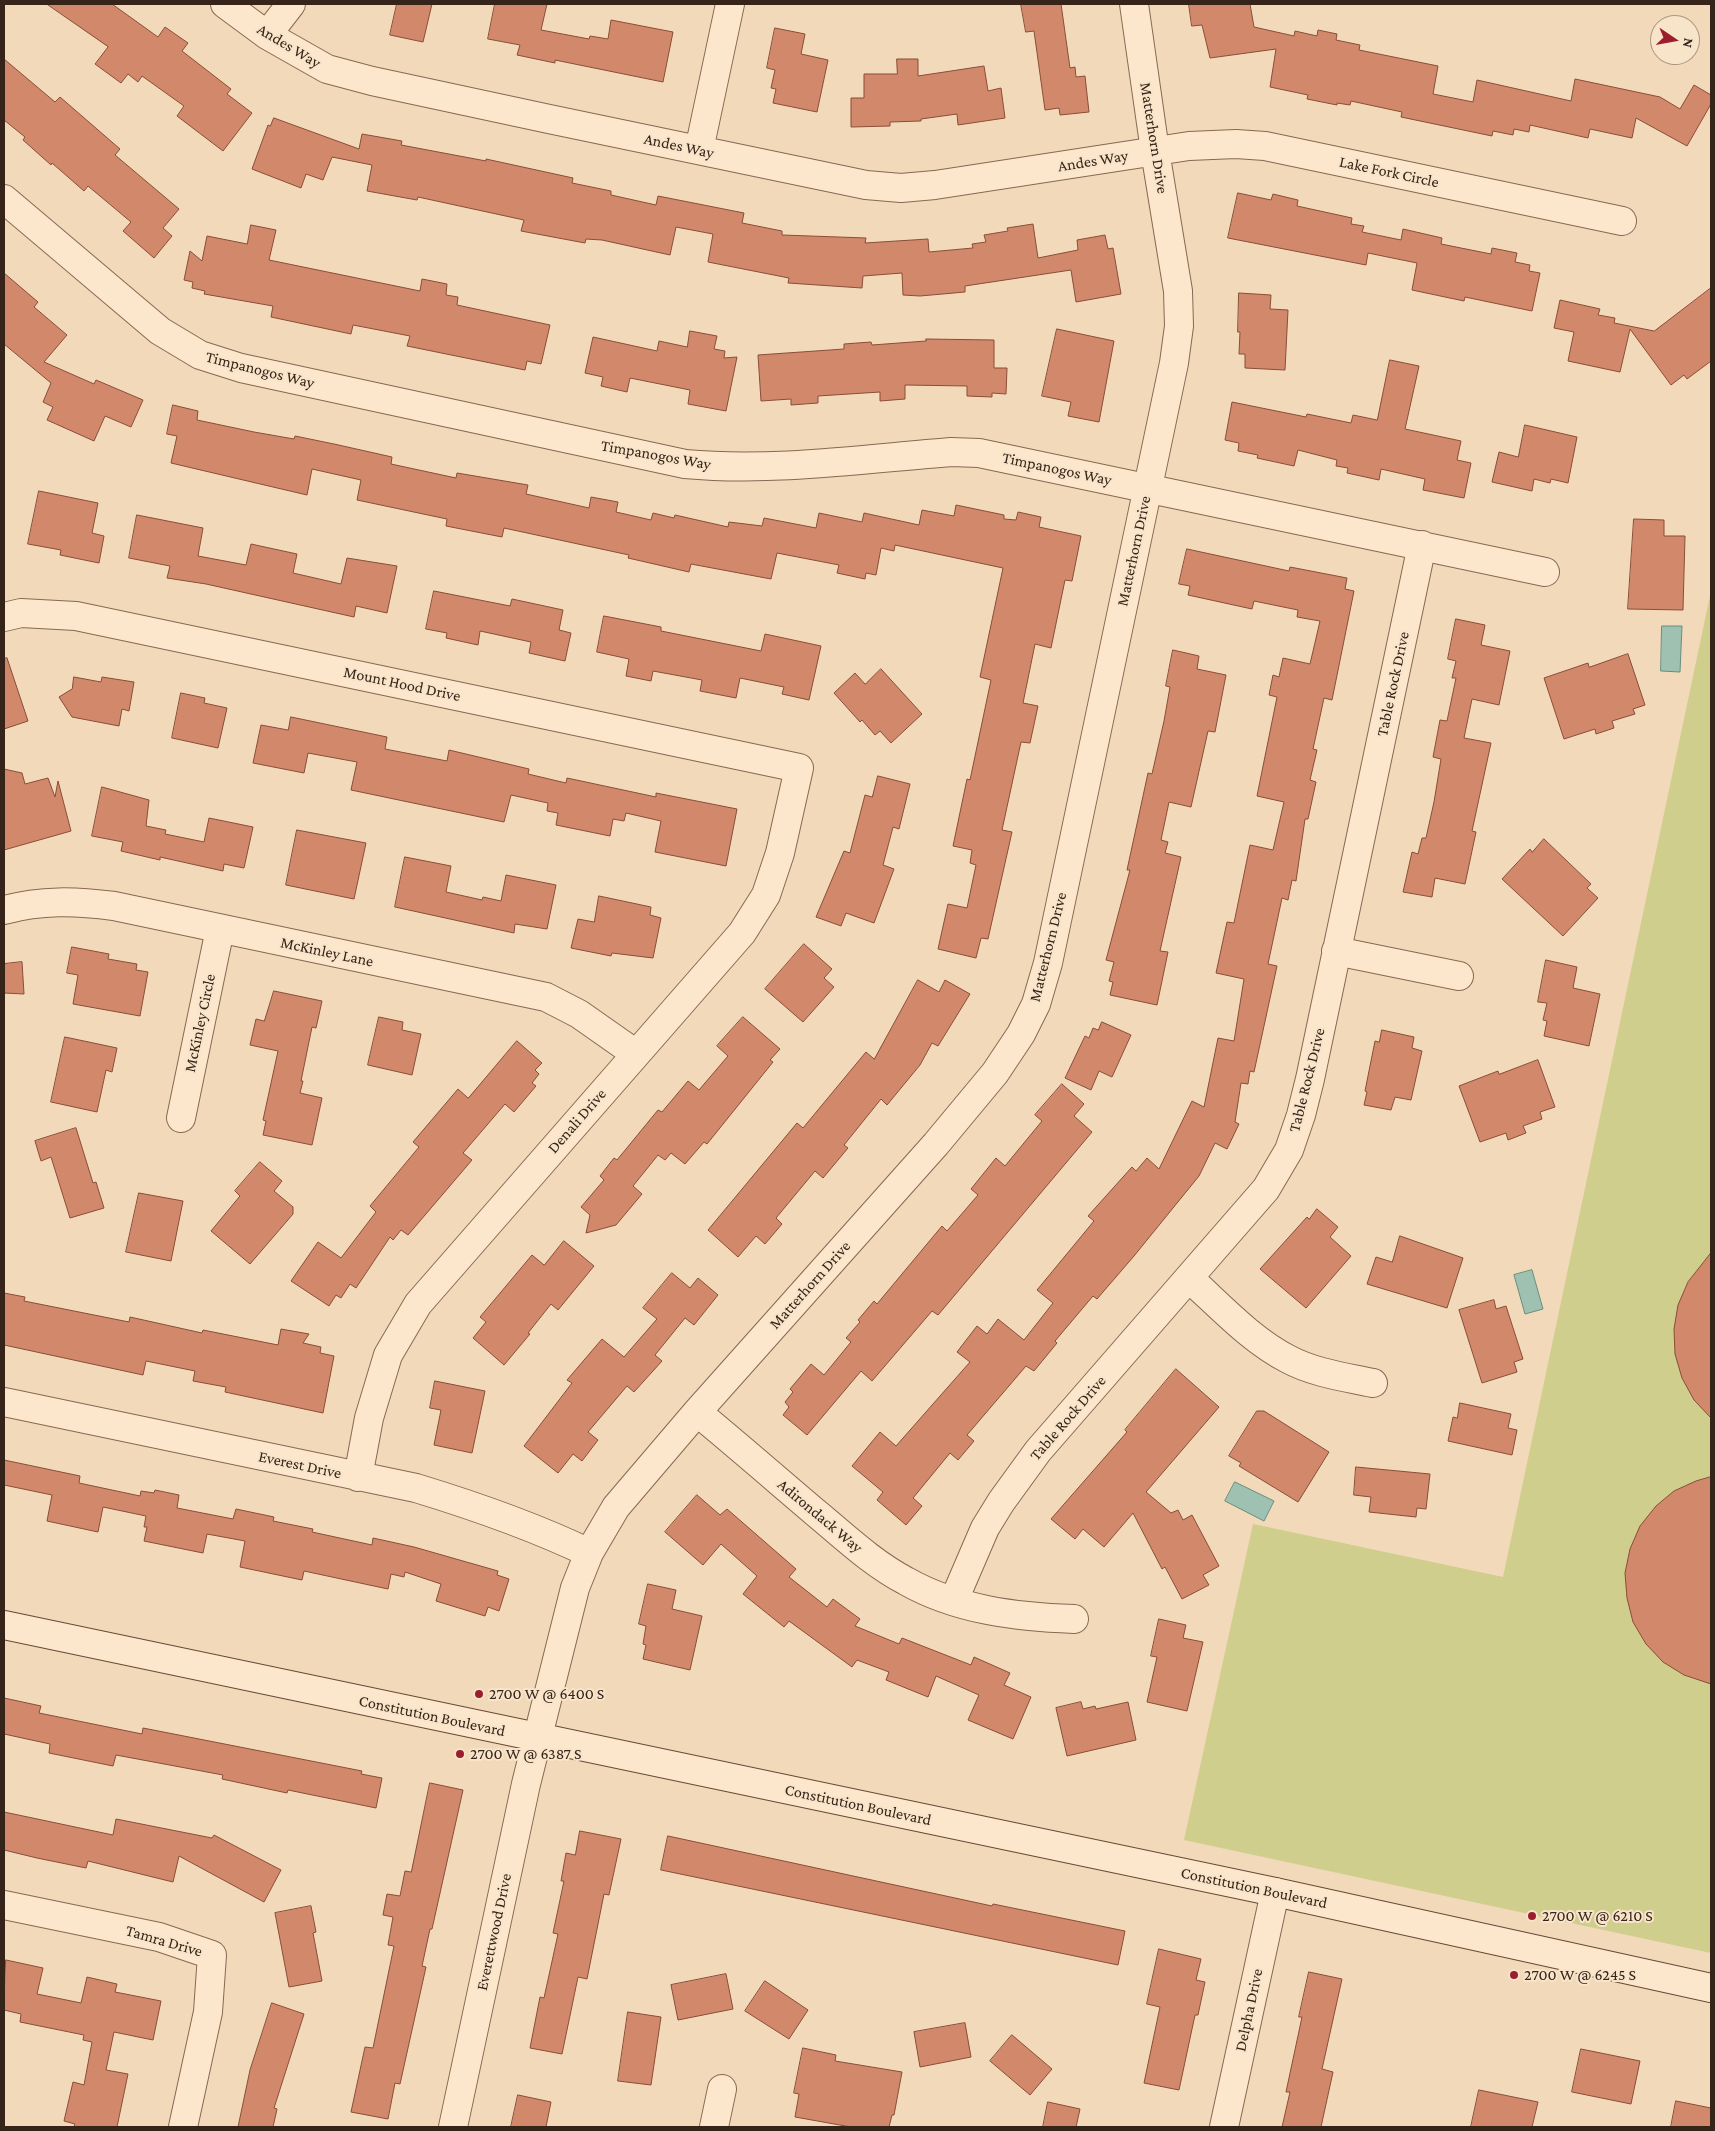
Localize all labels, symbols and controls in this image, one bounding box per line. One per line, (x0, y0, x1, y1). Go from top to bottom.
north arrow (1650, 15, 1700, 65)
street label: Andes Way (254, 19, 324, 73)
text: N (1680, 37, 1698, 49)
street label: Matterhorn Drive (1136, 81, 1172, 195)
street label: Andes Way (642, 129, 716, 163)
street label: Andes Way (1056, 146, 1130, 176)
street label: Lake Fork Circle (1337, 152, 1441, 192)
street label: Timpanogos Way (204, 347, 316, 393)
street label: Timpanogos Way (599, 436, 713, 474)
street label: Timpanogos Way (1000, 448, 1114, 490)
street label: Matterhorn Drive (1113, 494, 1155, 608)
street label: Table Rock Drive (1373, 630, 1413, 738)
street label: Mount Hood Drive (342, 662, 462, 706)
street label: Matterhorn Drive (1025, 890, 1071, 1004)
street label: McKinley Lane (279, 933, 375, 971)
street label: McKinley Circle (180, 972, 220, 1074)
street label: Table Rock Drive (1285, 1026, 1329, 1134)
street label: Denali Drive (544, 1085, 610, 1157)
street label: Matterhorn Drive (765, 1237, 855, 1333)
street label: Table Rock Drive (1026, 1371, 1110, 1465)
street label: Everest Drive (257, 1447, 343, 1483)
street label: Adirondack Way (774, 1475, 866, 1557)
place label: 2700 W @ 6400 S (489, 1684, 604, 1704)
marker: 2700 W @ 6400 S (473, 1688, 485, 1700)
street label: Constitution Boulevard (357, 1691, 507, 1741)
place label: 2700 W @ 6387 S (470, 1744, 581, 1764)
marker: 2700 W @ 6387 S (454, 1748, 466, 1760)
street label: Constitution Boulevard (783, 1780, 933, 1830)
street label: Constitution Boulevard (1179, 1863, 1329, 1913)
street label: Everettwood Drive (472, 1872, 516, 1992)
place label: 2700 W @ 6210 S (1542, 1906, 1653, 1926)
marker: 2700 W @ 6210 S (1526, 1910, 1538, 1922)
street label: Tamra Drive (123, 1921, 205, 1961)
place label: 2700 W @ 6245 S (1524, 1965, 1636, 1985)
street label: Delpha Drive (1231, 1967, 1267, 2053)
marker: 2700 W @ 6245 S (1508, 1969, 1520, 1981)

